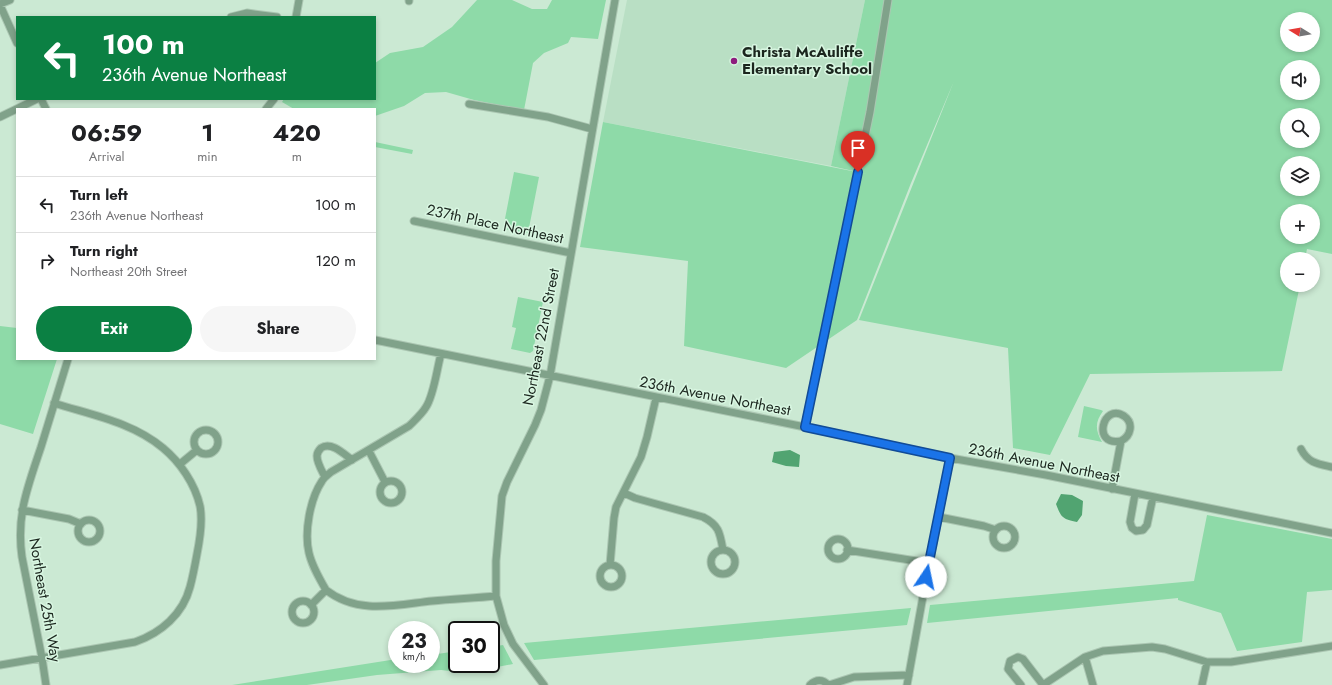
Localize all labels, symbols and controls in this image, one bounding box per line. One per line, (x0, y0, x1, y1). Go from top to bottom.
north arrow (1280, 12, 1320, 52)
map controls (1280, 12, 1320, 292)
text: 100 m (102, 24, 185, 65)
icon: left (36, 32, 88, 84)
place label: Christa McAuliffe Elementary School (742, 41, 872, 80)
marker: Christa McAuliffe Elementary School (729, 56, 739, 66)
button: sound (1280, 60, 1320, 100)
text: 236th Avenue Northeast (102, 62, 286, 88)
button: search (1280, 108, 1320, 148)
text: 06:59 (71, 115, 142, 150)
text: 1 (201, 115, 214, 150)
text: 420 (273, 115, 321, 150)
pin (841, 131, 875, 172)
icon: arrive (847, 137, 869, 159)
text: Arrival (89, 147, 125, 166)
text: min (197, 147, 218, 166)
text: m (292, 147, 302, 166)
button: layers (1280, 156, 1320, 196)
text: Turn left (70, 184, 128, 206)
icon: left (36, 194, 58, 216)
text: 100 m (315, 194, 356, 216)
street label: 237th Place Northeast (424, 199, 566, 249)
button: + (1280, 204, 1320, 244)
text: 236th Avenue Northeast (70, 206, 203, 225)
text: Turn right (70, 240, 138, 262)
icon: right (36, 250, 58, 272)
text: 120 m (316, 250, 356, 272)
button: − (1280, 252, 1320, 292)
text: Northeast 20th Street (70, 262, 187, 281)
street label: Northeast 22nd Street (517, 266, 565, 407)
button: Exit (36, 306, 192, 352)
button: Share (200, 306, 356, 352)
street label: 236th Avenue Northeast (638, 371, 793, 422)
street label: 236th Avenue Northeast (967, 438, 1122, 489)
street label: Northeast 25th Way (23, 536, 67, 664)
position arrow (905, 556, 947, 598)
speed limit sign: 30 (448, 621, 500, 673)
text: 23 (401, 627, 427, 656)
text: km/h (403, 649, 425, 664)

